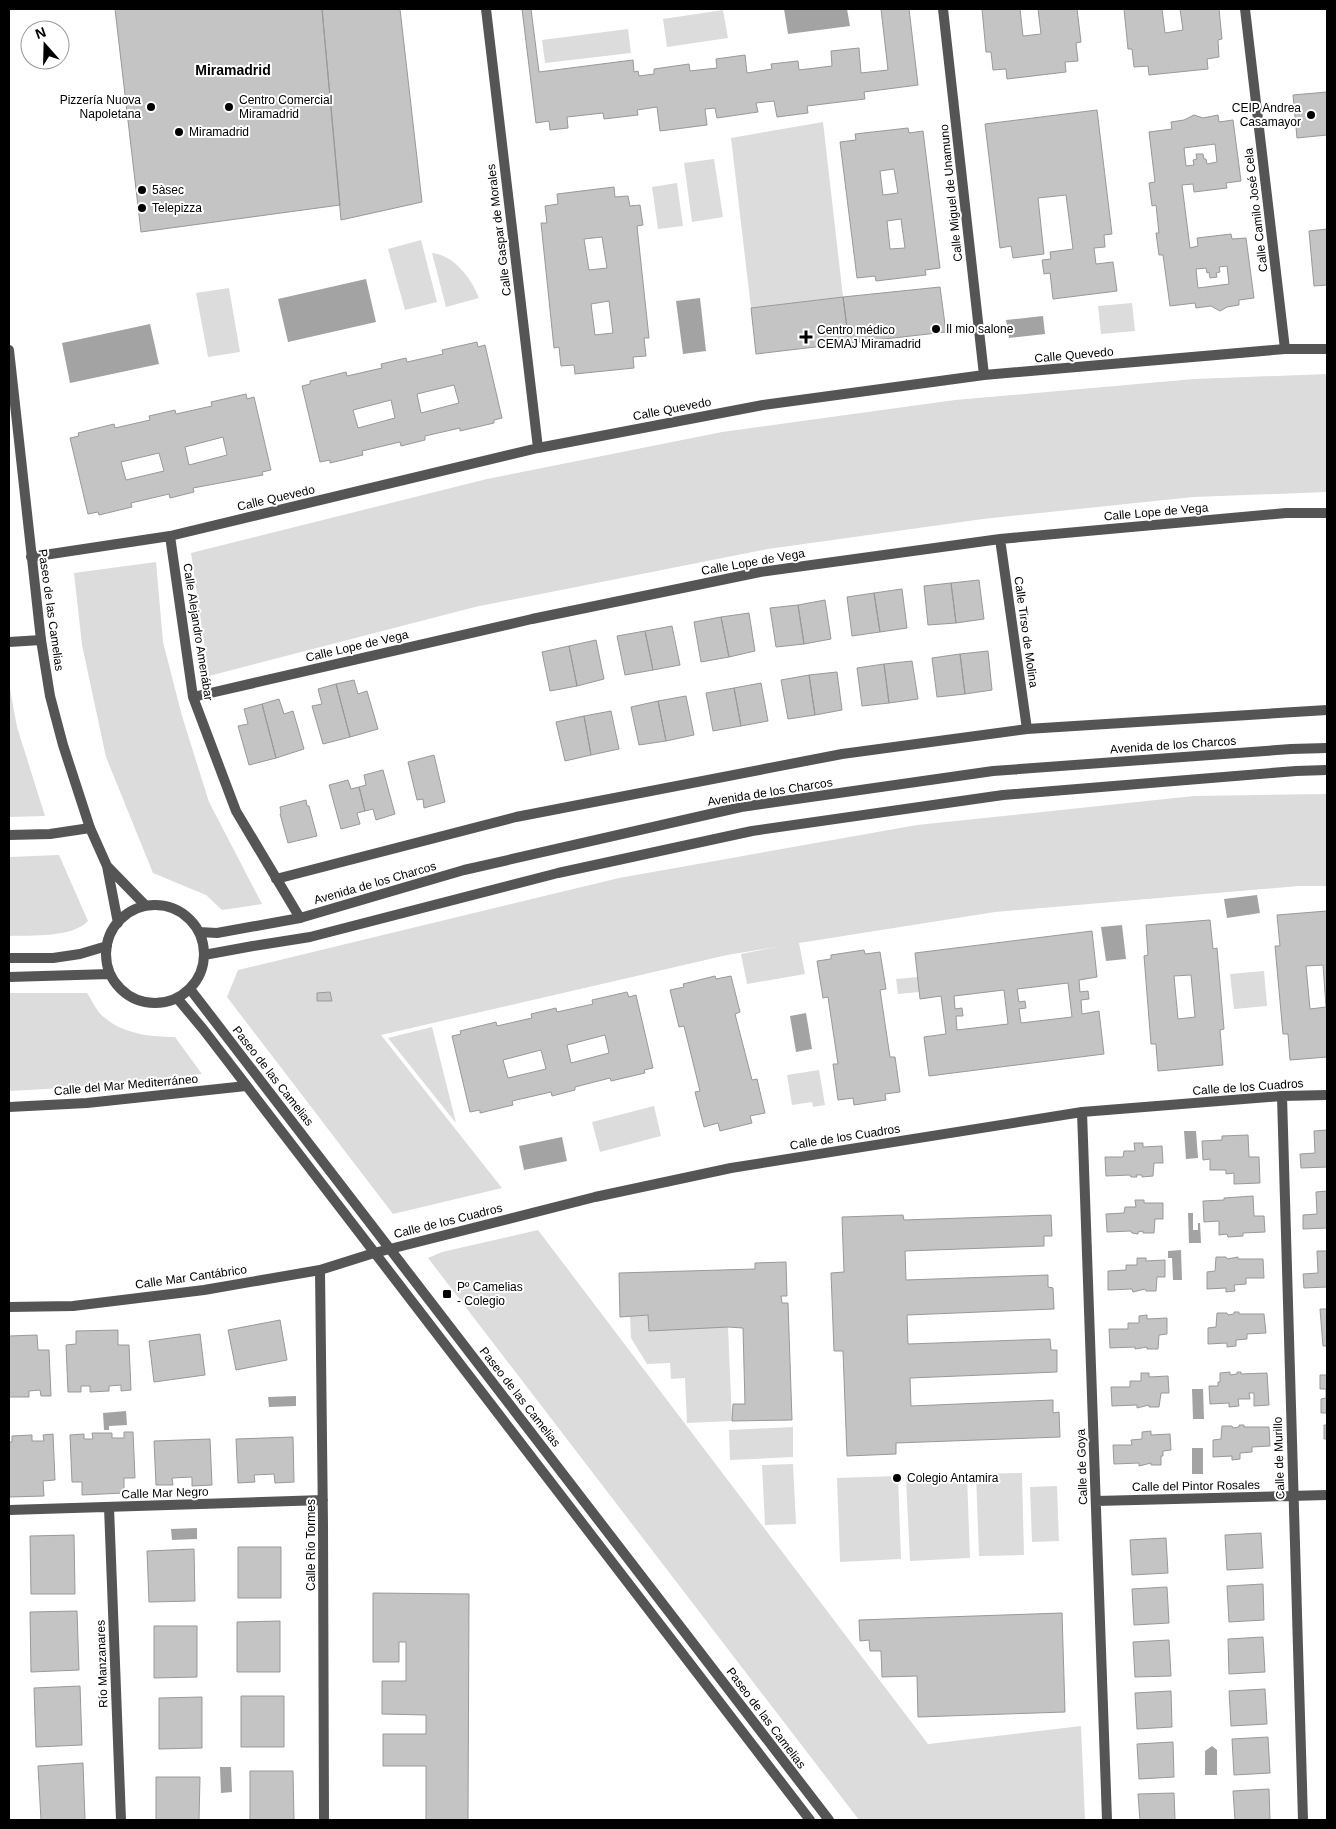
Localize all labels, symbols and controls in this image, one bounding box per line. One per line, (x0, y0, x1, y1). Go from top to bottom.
north arrow (20, 20, 70, 70)
text: N (33, 24, 48, 42)
district label: Miramadrid (195, 62, 271, 78)
place label: Pizzería Nuova Napoletana (60, 93, 141, 121)
place label: Centro Comercial Miramadrid (239, 93, 332, 121)
marker: Pizzería Nuova Napoletana (145, 101, 157, 113)
marker: Centro Comercial Miramadrid (223, 101, 235, 113)
place label: CEIP Andrea Casamayor (1232, 101, 1301, 129)
marker: CEIP Andrea Casamayor (1305, 109, 1317, 121)
street label: Calle Miguel de Unamuno (937, 123, 965, 262)
place label: Miramadrid (189, 125, 249, 139)
marker: Miramadrid (173, 126, 185, 138)
street label: Calle Camilo José Cela (1241, 147, 1271, 273)
street label: Calle Gaspar de Morales (484, 163, 514, 297)
place label: 5àsec (152, 183, 184, 197)
marker: 5àsec (136, 184, 148, 196)
place label: Telepizza (152, 201, 202, 215)
marker: Telepizza (136, 202, 148, 214)
place label: Il mio salone (946, 322, 1014, 336)
place label: Centro médico CEMAJ Miramadrid (817, 323, 921, 351)
marker: Il mio salone (930, 323, 942, 335)
marker: Centro médico CEMAJ Miramadrid (799, 330, 813, 344)
street label: Calle Quevedo (1034, 345, 1114, 365)
street label: Calle Quevedo (632, 394, 713, 423)
street label: Calle Quevedo (236, 482, 317, 514)
street label: Calle Lope de Vega (1103, 500, 1209, 524)
street label: Calle Lope de Vega (700, 546, 806, 578)
street label: Paseo de las Camelias (36, 548, 66, 672)
street label: Calle Alejandro Amenábar (180, 562, 216, 702)
street label: Calle Tirso de Molina (1011, 576, 1041, 689)
street label: Calle Lope de Vega (304, 627, 410, 665)
street label: Avenida de los Charcos (1109, 734, 1237, 756)
street label: Avenida de los Charcos (706, 775, 834, 809)
street label: Avenida de los Charcos (312, 859, 438, 907)
street label: Paseo de las Camelias (230, 1023, 316, 1129)
street label: Calle del Mar Mediterráneo (53, 1072, 199, 1098)
street label: Calle de los Cuadros (1192, 1076, 1304, 1098)
street label: Calle de los Cuadros (789, 1121, 901, 1153)
street label: Calle de los Cuadros (392, 1201, 504, 1241)
street label: Calle Mar Cantábrico (134, 1262, 248, 1292)
place label: Pº Camelias - Colegio (457, 1280, 523, 1308)
marker: Pº Camelias - Colegio (441, 1288, 453, 1300)
street label: Paseo de las Camelias (477, 1344, 563, 1450)
street label: Calle de Murillo (1271, 1416, 1287, 1500)
street label: Calle de Goya (1074, 1428, 1090, 1505)
place label: Colegio Antamira (907, 1471, 999, 1485)
marker: Colegio Antamira (891, 1472, 903, 1484)
street label: Calle del Pintor Rosales (1132, 1478, 1260, 1494)
street label: Calle Mar Negro (121, 1484, 209, 1502)
street label: Calle Río Tormes (304, 1499, 318, 1591)
street label: Río Manzanares (93, 1620, 111, 1708)
street label: Paseo de las Camelias (723, 1665, 809, 1771)

